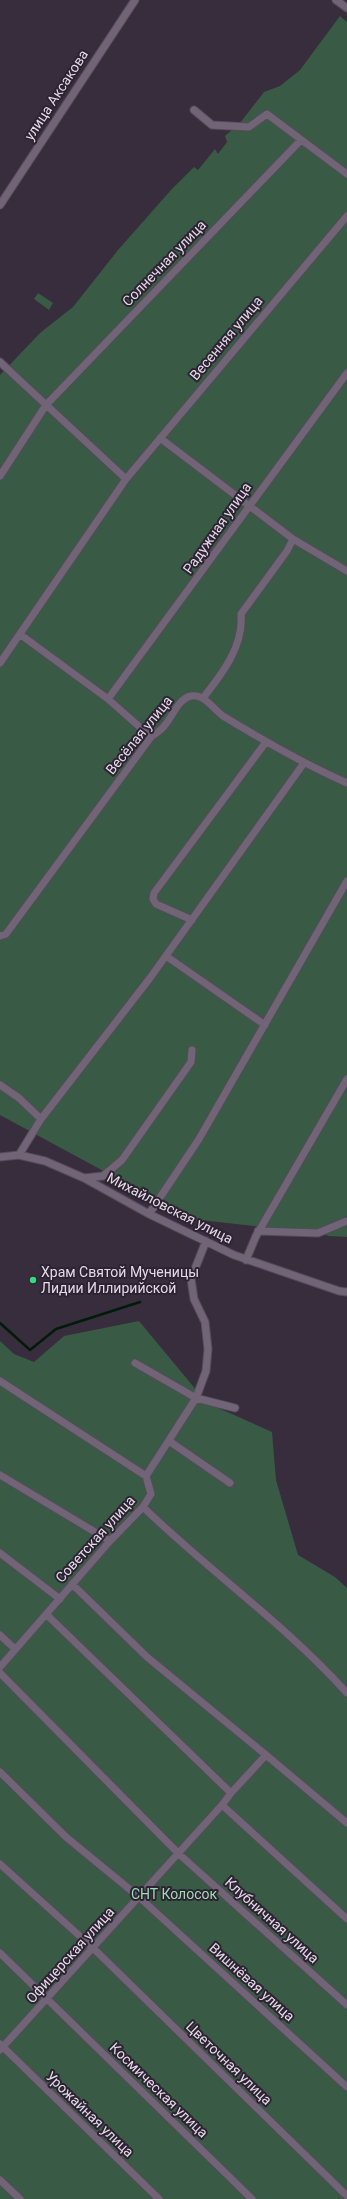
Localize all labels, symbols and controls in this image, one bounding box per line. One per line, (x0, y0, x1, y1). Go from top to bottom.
street label: улица Аксакова (21, 47, 91, 143)
street label: Солнечная улица (119, 217, 209, 309)
street label: Весенняя улица (186, 293, 266, 383)
street label: Радужная улица (180, 479, 254, 577)
street label: Весёлая улица (103, 693, 175, 777)
street label: Михайловская улица (104, 1169, 236, 1247)
place label: Храм Святой Мученицы Лидии Иллирийской (41, 1264, 199, 1296)
marker: Храм Святой Мученицы Лидии Иллирийской (28, 1275, 38, 1285)
street label: Советская улица (52, 1492, 138, 1586)
street label: Клубничная улица (222, 1874, 322, 1966)
park label: СНТ Колосок (131, 1886, 217, 1902)
street label: Офицерская улица (23, 1904, 117, 2006)
street label: Вишнёвая улица (206, 1940, 298, 2024)
street label: Цветочная улица (183, 2018, 275, 2108)
street label: Космическая улица (107, 2039, 211, 2141)
street label: Урожайная улица (43, 2068, 137, 2160)

